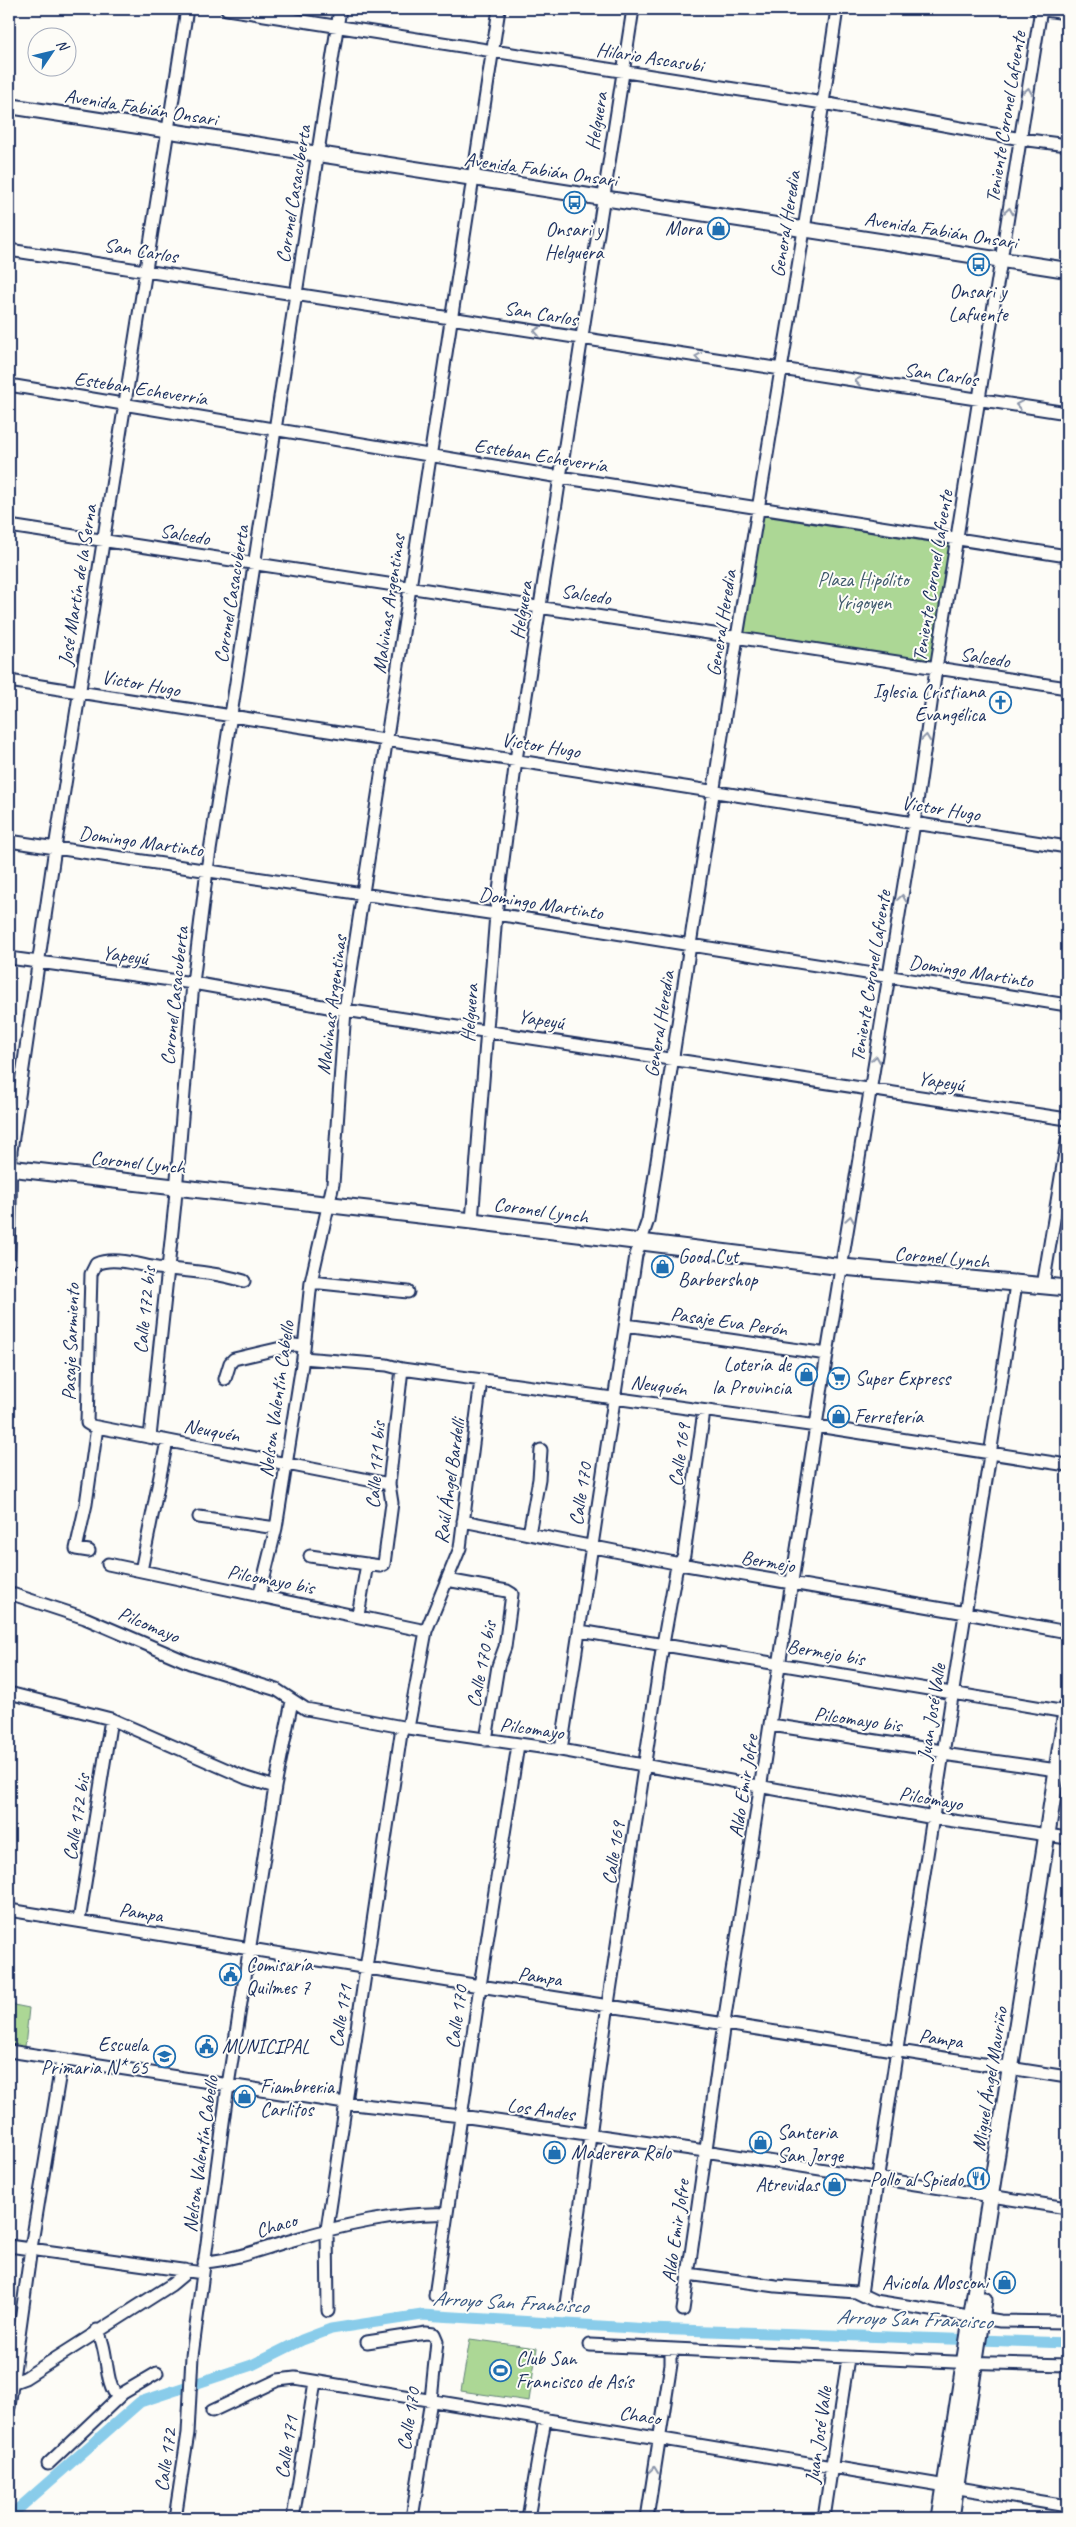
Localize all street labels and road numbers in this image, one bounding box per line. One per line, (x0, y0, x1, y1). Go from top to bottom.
street label: Teniente Coronel Lafuente (980, 28, 1032, 204)
street label: Hilario Ascasubi (595, 37, 707, 79)
street label: Avenida Fabián Onsari (63, 83, 221, 132)
street label: Helguera (580, 89, 614, 152)
street label: Coronel Casacuberta (270, 122, 317, 265)
street label: Avenida Fabián Onsari (463, 146, 621, 193)
street label: General Heredia (765, 168, 806, 279)
street label: Avenida Fabián Onsari (863, 206, 1021, 255)
street label: San Carlos (102, 232, 182, 269)
street label: San Carlos (502, 295, 582, 332)
street label: San Carlos (902, 357, 982, 392)
street label: Esteban Echeverría (73, 366, 210, 412)
street label: Esteban Echeverría (473, 433, 610, 479)
street label: Teniente Coronel Lafuente (907, 487, 959, 663)
street label: José Martín de la Serna (52, 502, 103, 668)
street label: Salcedo (158, 518, 213, 551)
street label: Coronel Casacuberta (208, 522, 255, 665)
street label: Malvinas Argentinas (366, 531, 411, 675)
street label: General Heredia (701, 567, 742, 678)
street label: Helguera (505, 578, 539, 641)
street label: Salcedo (559, 578, 614, 611)
street label: Salcedo (958, 641, 1013, 674)
street label: Victor Hugo (100, 664, 183, 703)
street label: Victor Hugo (500, 727, 583, 764)
street label: Victor Hugo (900, 790, 983, 827)
street label: Domingo Martinto (77, 820, 206, 863)
street label: Domingo Martinto (477, 881, 606, 926)
street label: Teniente Coronel Lafuente (845, 887, 897, 1063)
street label: Coronel Casacuberta (155, 924, 194, 1066)
street label: Malvinas Argentinas (311, 932, 353, 1076)
street label: Yapeyú (101, 940, 151, 971)
street label: Domingo Martinto (907, 949, 1036, 994)
street label: General Heredia (639, 968, 680, 1079)
street label: Helguera (455, 982, 484, 1043)
street label: Yapeyú (516, 1004, 567, 1036)
street label: Yapeyú (916, 1066, 967, 1098)
street label: Coronel Lynch (89, 1145, 188, 1180)
street label: Coronel Lynch (492, 1191, 591, 1230)
street label: Coronel Lynch (893, 1241, 992, 1274)
street label: Calle 172 bis (127, 1263, 162, 1355)
street label: Pasaje Sarmiento (56, 1282, 85, 1401)
street label: Pasaje Eva Perón (669, 1301, 790, 1342)
street label: Nelson Valentín Cabello (253, 1318, 300, 1479)
street label: Neuquén (629, 1369, 690, 1402)
street label: Neuquén (182, 1413, 243, 1448)
street label: Raúl Ángel Bardelli (428, 1415, 471, 1545)
street label: Calle 171 bis (360, 1418, 391, 1509)
street label: Calle 169 (663, 1420, 697, 1488)
street label: Calle 170 (563, 1459, 598, 1527)
street label: Bermejo (739, 1544, 798, 1579)
street label: Pilcomayo bis (225, 1559, 319, 1601)
street label: Pilcomayo (114, 1600, 184, 1649)
street label: Calle 170 bis (461, 1617, 503, 1709)
street label: Bermejo bis (785, 1633, 869, 1672)
street label: Juan José Valle (911, 1661, 952, 1763)
street label: Pilcomayo bis (813, 1701, 905, 1738)
street label: Pilcomayo (499, 1712, 566, 1745)
street label: Aldo Emir Jofre (723, 1731, 764, 1839)
street label: Calle 172 bis (57, 1770, 96, 1862)
street label: Pilcomayo (897, 1781, 965, 1817)
street label: Calle 169 (596, 1818, 631, 1886)
street label: Pampa (117, 1897, 167, 1929)
street label: Pampa (516, 1961, 565, 1992)
street label: Calle 171 (323, 1982, 358, 2049)
street label: Calle 170 (440, 1982, 474, 2050)
street label: Miguel Ángel Mauriño (966, 2004, 1013, 2153)
street label: Pampa (917, 2023, 966, 2054)
street label: Nelson Valentín Cabello (177, 2073, 224, 2234)
street label: Los Andes (506, 2092, 578, 2127)
street label: Aldo Emir Jofre (656, 2177, 695, 2284)
street label: Chaco (253, 2207, 302, 2244)
street label: Calle 170 (391, 2384, 426, 2452)
street label: Juan José Valle (799, 2384, 838, 2486)
street label: Chaco (617, 2400, 664, 2431)
street label: Calle 171 (269, 2413, 304, 2480)
street label: Calle 172 (149, 2425, 183, 2493)

